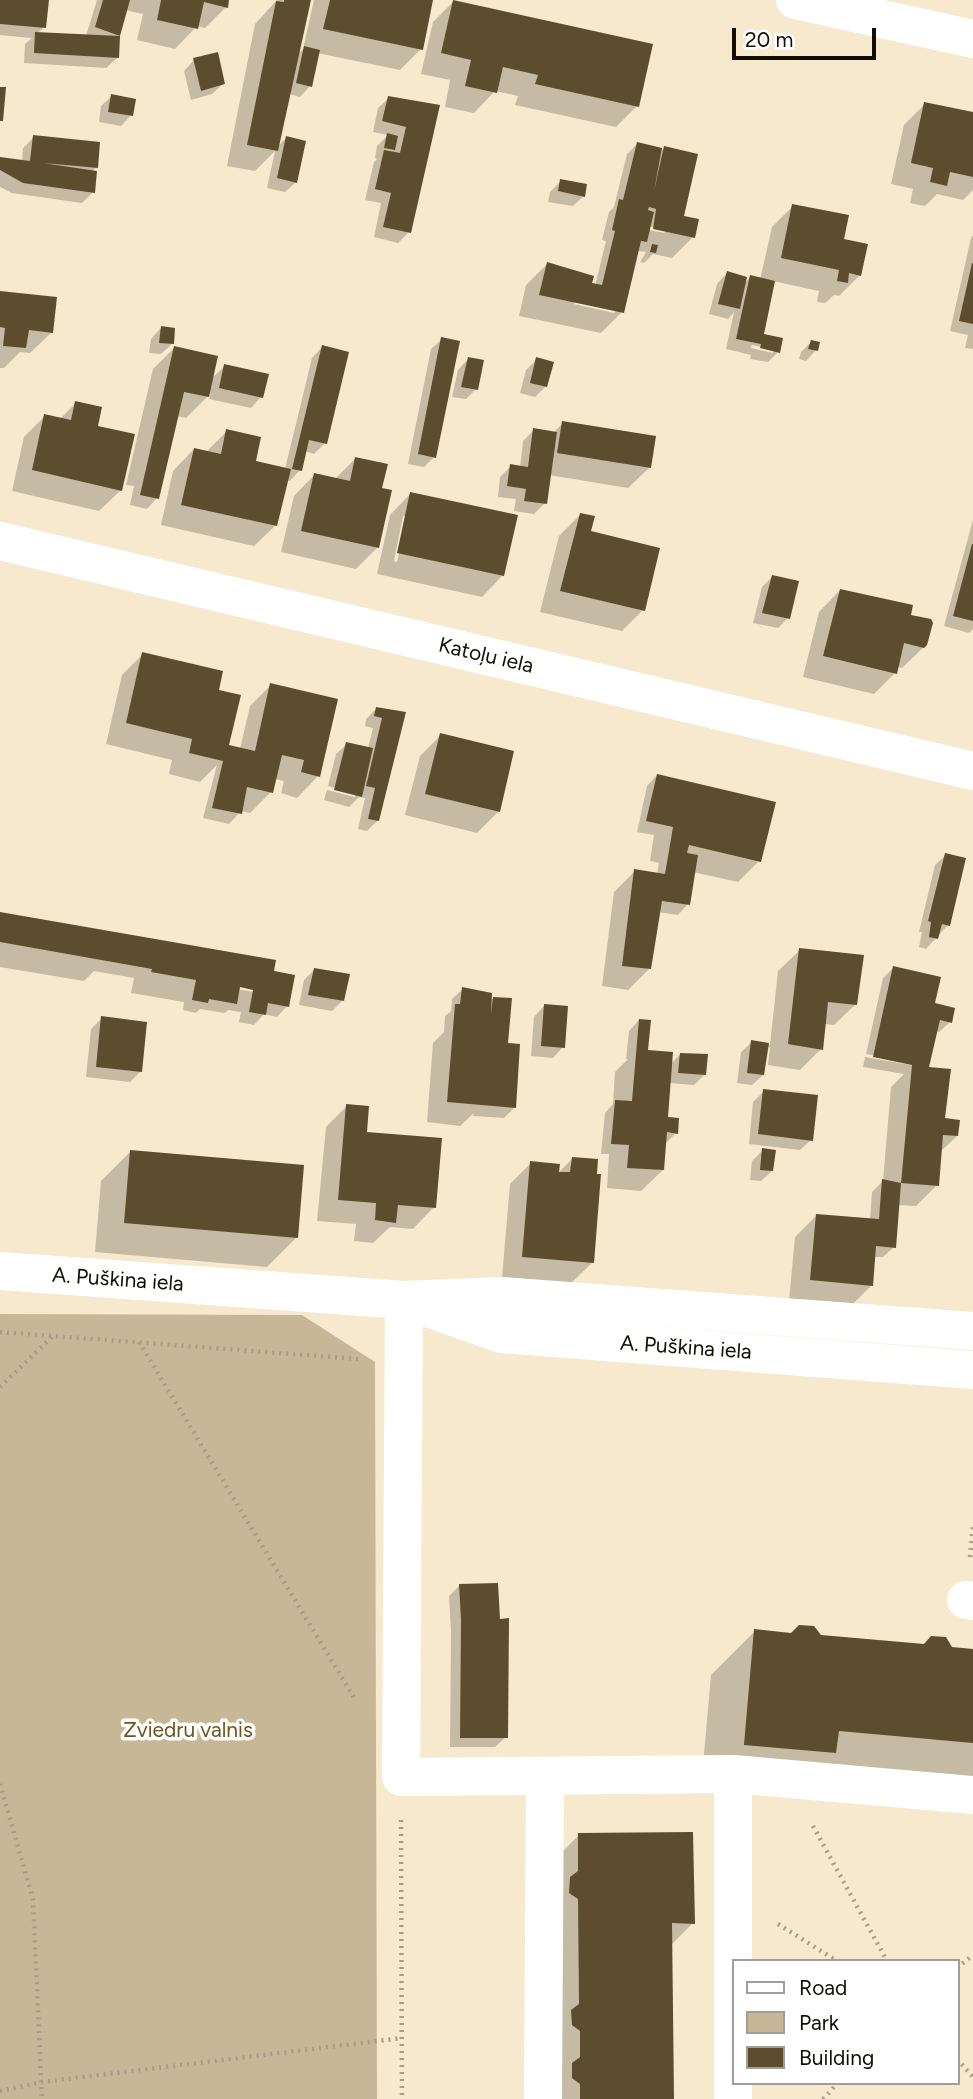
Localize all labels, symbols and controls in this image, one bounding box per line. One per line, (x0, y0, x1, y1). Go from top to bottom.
scale bar (735, 14, 878, 58)
text: 20 m (745, 27, 793, 52)
street label: Katoļu iela (436, 633, 536, 679)
street label: A. Puškina iela (51, 1263, 185, 1297)
street label: A. Puškina iela (619, 1331, 753, 1365)
park label: Zviedru valnis (123, 1718, 253, 1744)
legend (732, 1959, 959, 2085)
text: Road (799, 1975, 847, 2000)
text: Park (799, 2010, 839, 2035)
text: Building (799, 2045, 874, 2070)

